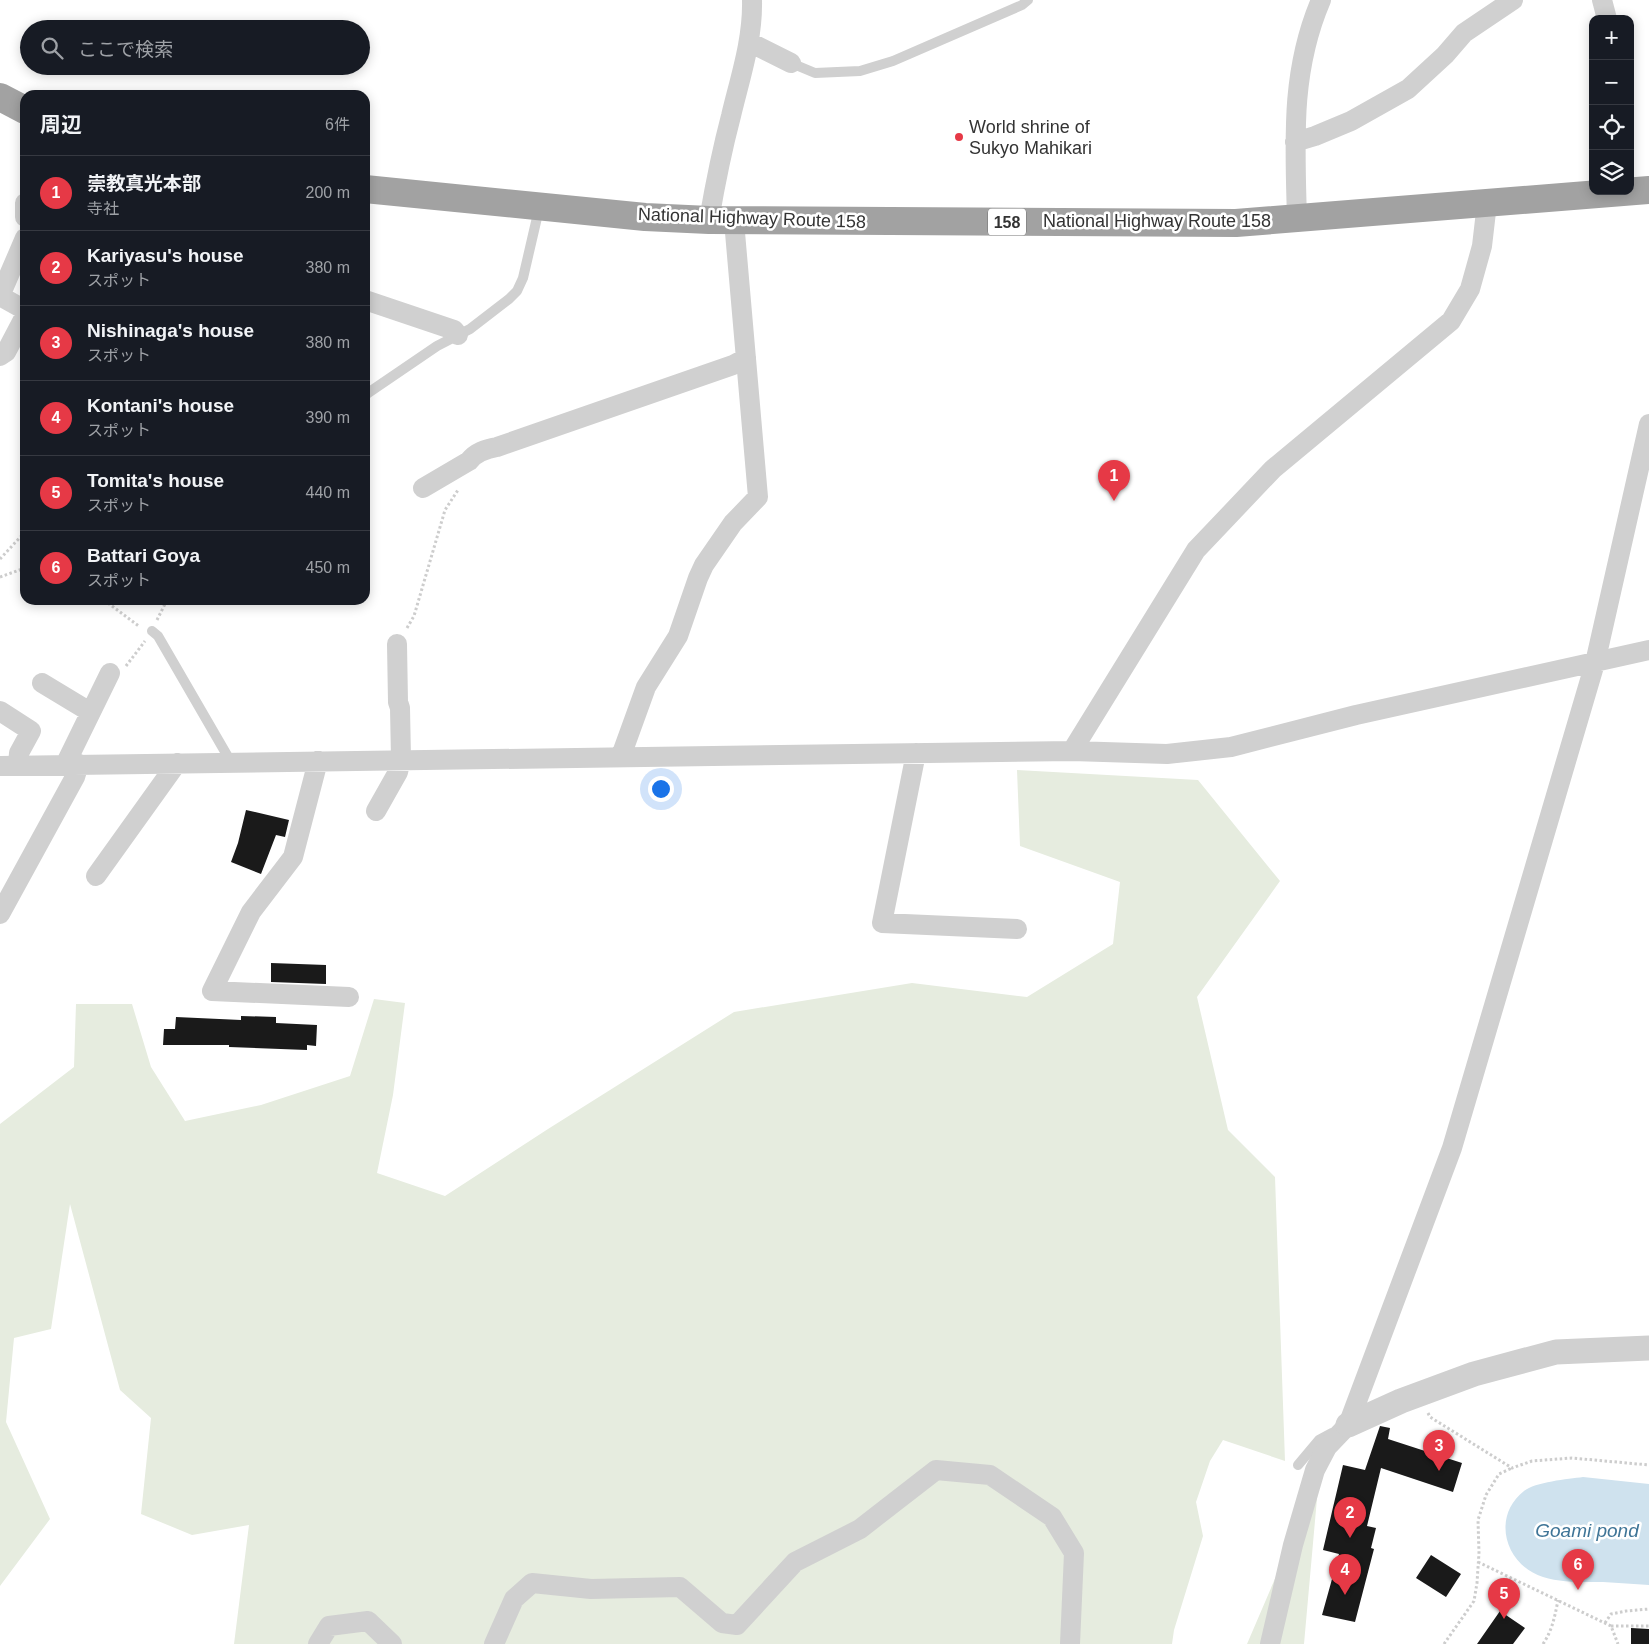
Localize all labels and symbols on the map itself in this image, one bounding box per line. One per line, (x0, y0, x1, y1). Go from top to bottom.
place label: World shrine of Sukyo Mahikari (969, 117, 1092, 158)
marker: World shrine of Sukyo Mahikari (953, 131, 965, 143)
street label: National Highway Route 158 (638, 204, 866, 232)
road number: 158 (988, 208, 1026, 236)
street label: National Highway Route 158 (1043, 211, 1271, 231)
pin: 1 (1098, 460, 1130, 501)
your location (648, 776, 674, 802)
pin: 3 (1423, 1430, 1455, 1471)
pin: 2 (1334, 1497, 1366, 1538)
water label: Goami pond (1535, 1520, 1640, 1541)
pin: 6 (1562, 1549, 1594, 1590)
pin: 4 (1329, 1554, 1361, 1595)
pin: 5 (1488, 1578, 1520, 1619)

